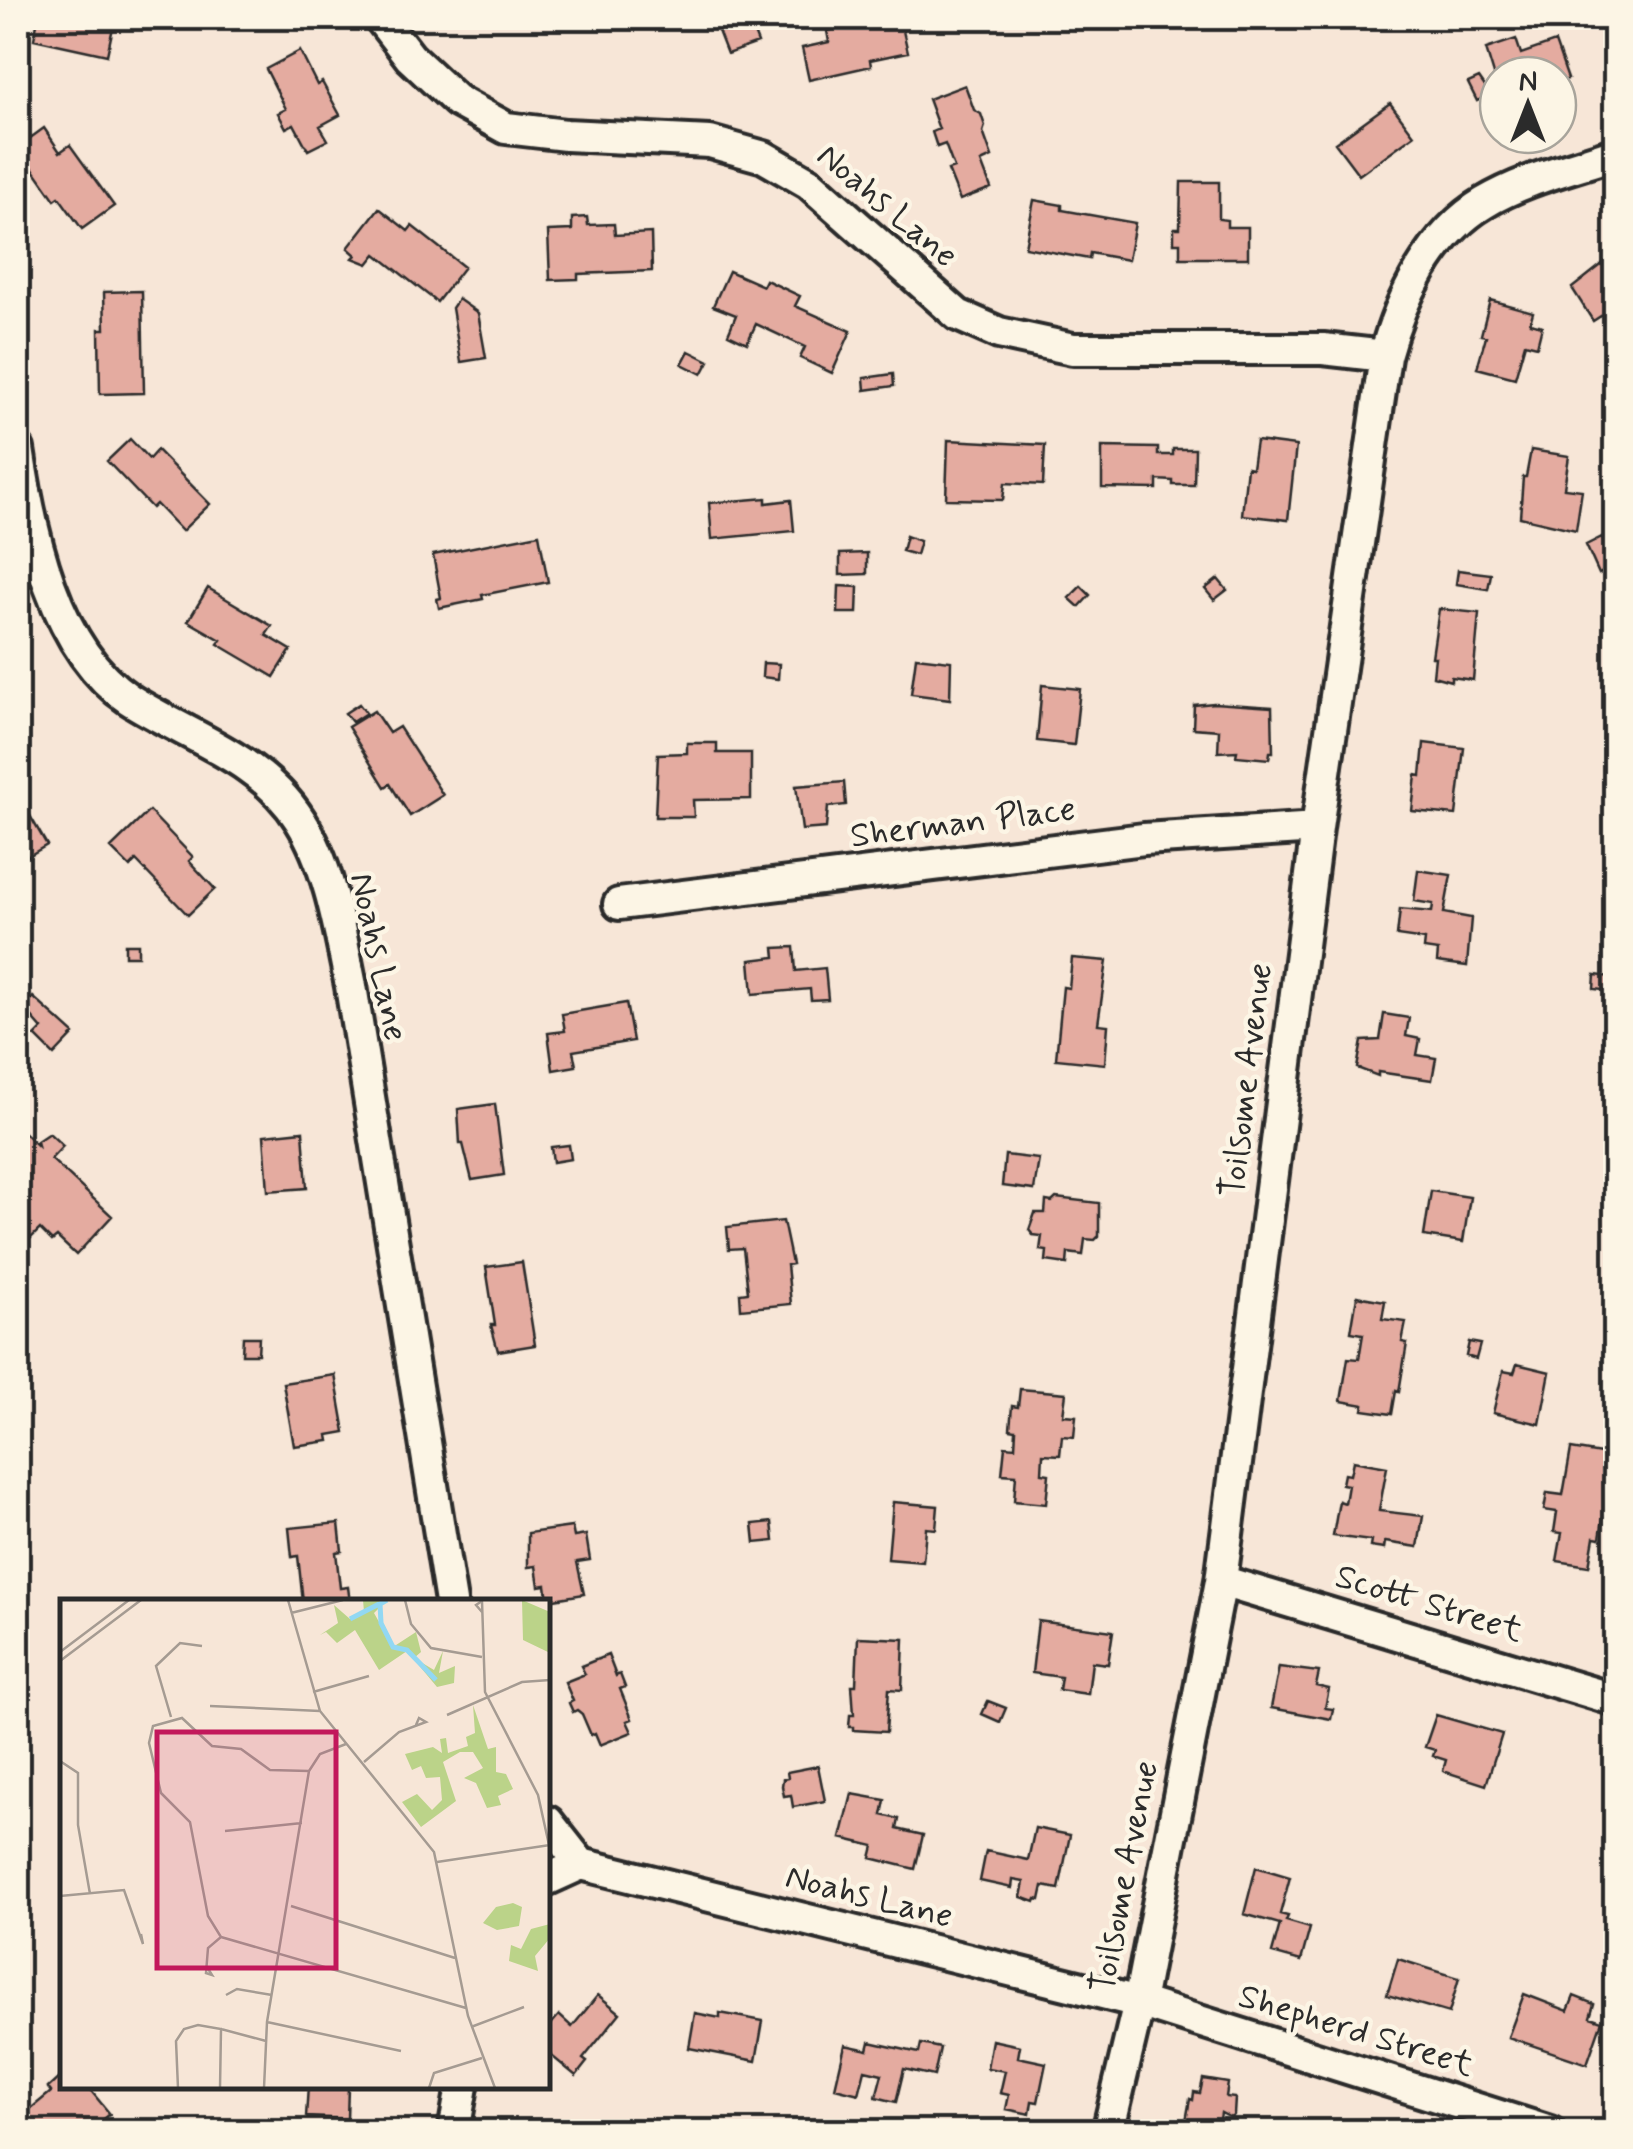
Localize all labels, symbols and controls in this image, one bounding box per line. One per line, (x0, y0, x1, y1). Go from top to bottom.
north arrow (1478, 55, 1578, 155)
text: N (1519, 64, 1537, 101)
street label: Noahs Lane (807, 133, 967, 279)
street label: Sherman Place (848, 786, 1078, 860)
street label: Noahs Lane (338, 869, 418, 1045)
street label: Toilsome Avenue (1210, 960, 1284, 1200)
street label: Scott Street (1330, 1554, 1529, 1654)
inset map (60, 1599, 550, 2089)
street label: Toilsome Avenue (1080, 1757, 1170, 1997)
street label: Noahs Lane (781, 1854, 957, 1940)
street label: Shepherd Street (1233, 1973, 1480, 2089)

